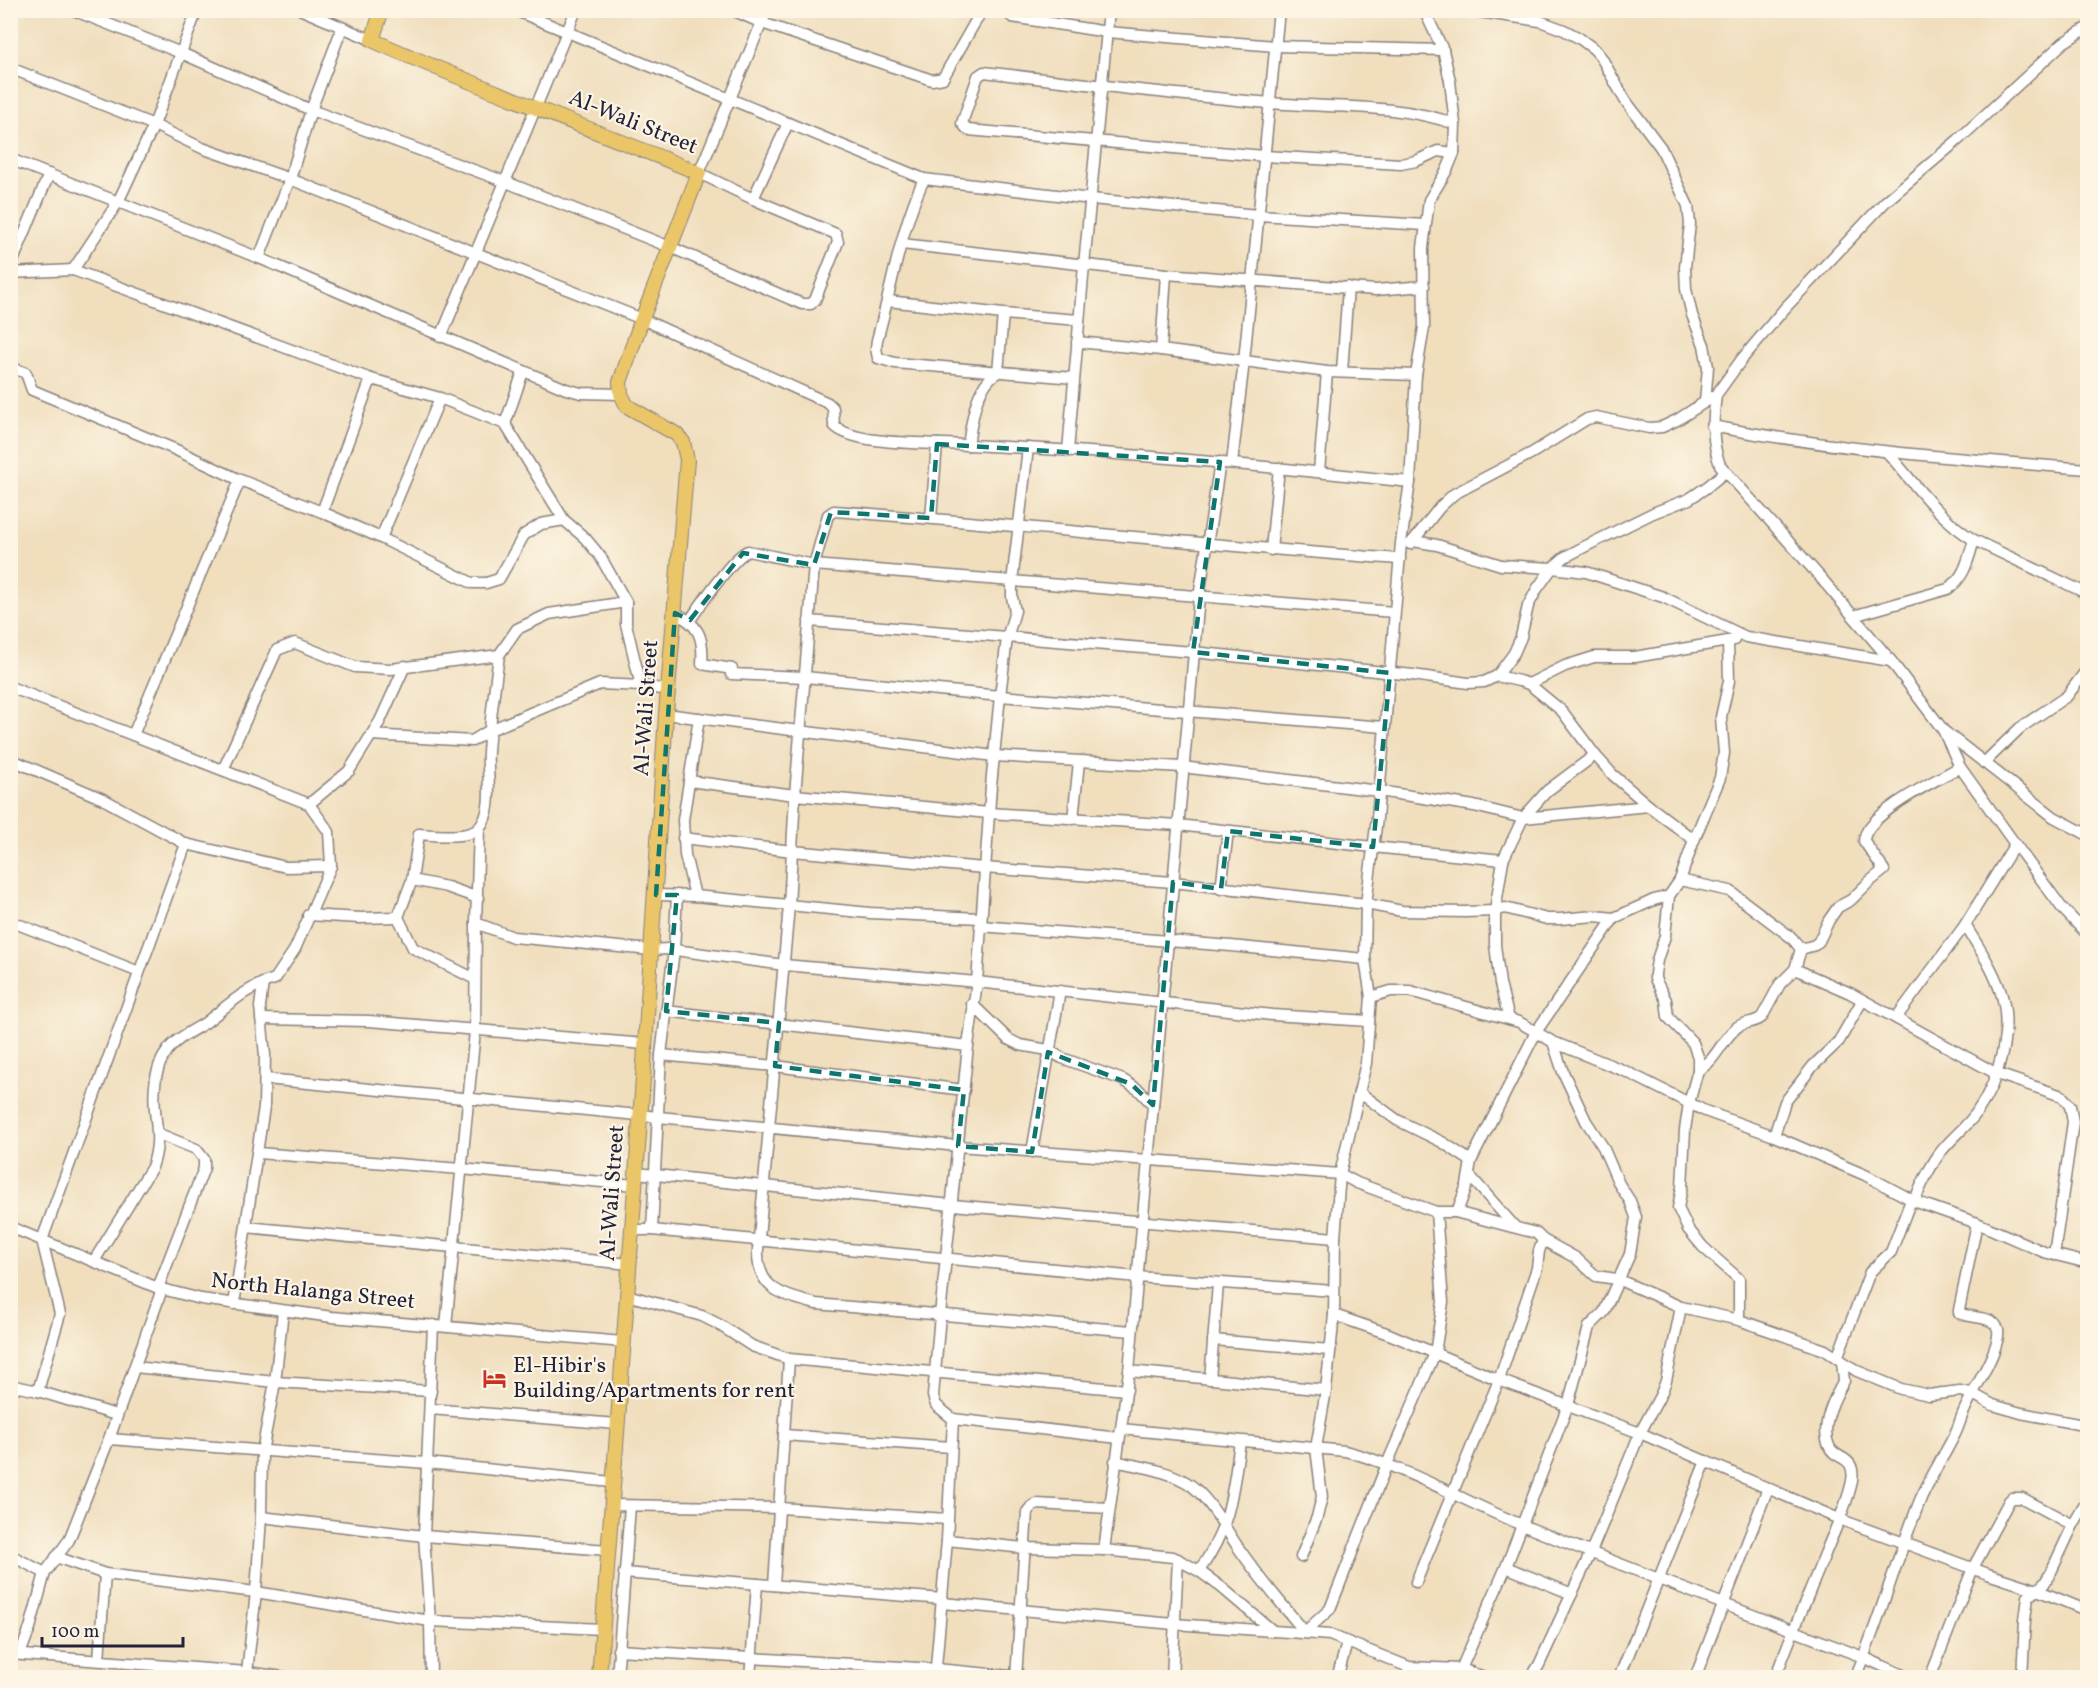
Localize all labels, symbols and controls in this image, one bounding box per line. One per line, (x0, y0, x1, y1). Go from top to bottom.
street label: Al-Wali Street (564, 83, 702, 163)
street label: Al-Wali Street (627, 639, 667, 777)
street label: Al-Wali Street (593, 1124, 633, 1262)
street label: North Halanga Street (209, 1266, 417, 1318)
place label: El-Hibir's Building/Apartments for rent (513, 1351, 795, 1407)
hotel icon: El-Hibir's Building/Apartments for rent (482, 1366, 508, 1392)
scale bar (42, 1610, 183, 1648)
text: 100 m (51, 1620, 100, 1645)

